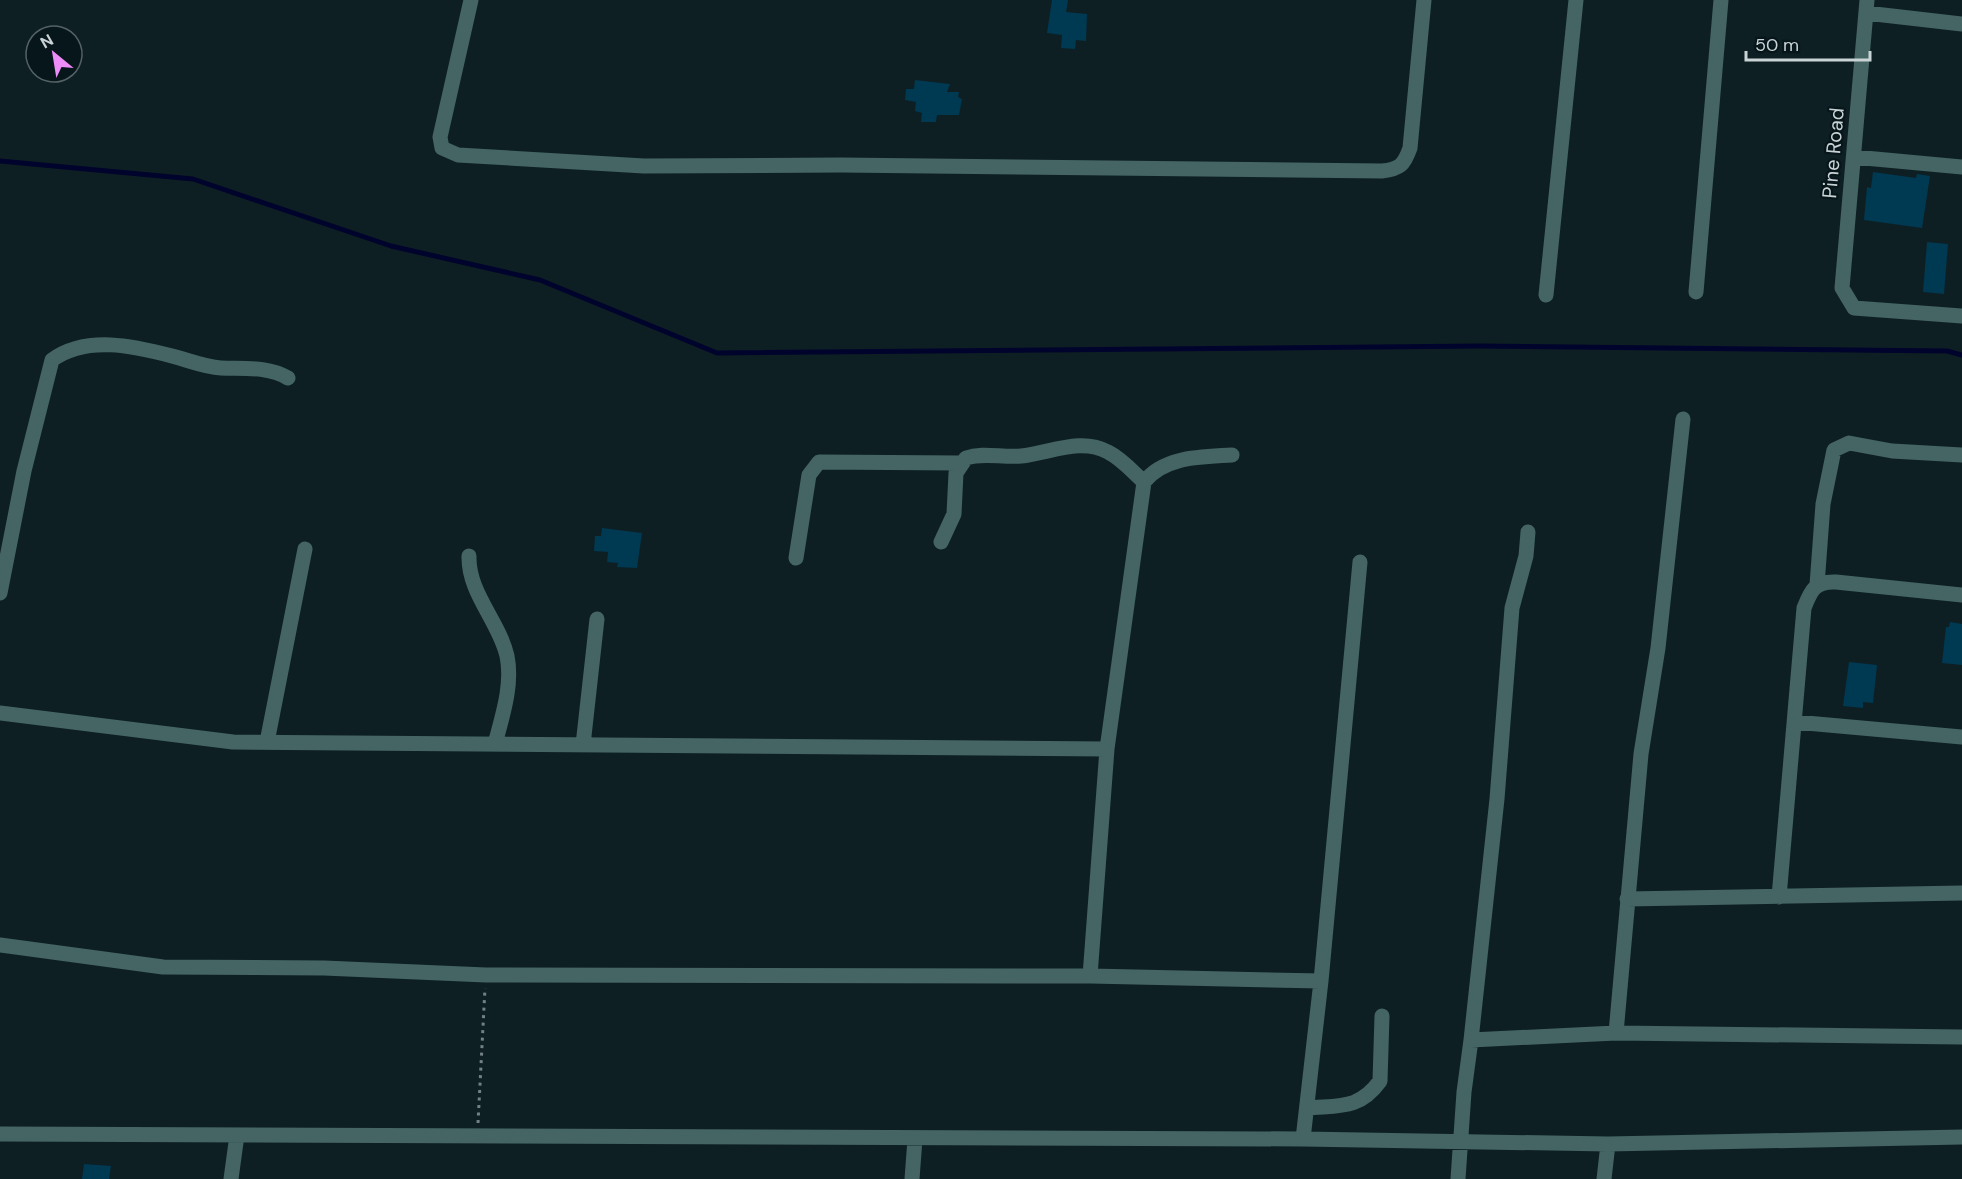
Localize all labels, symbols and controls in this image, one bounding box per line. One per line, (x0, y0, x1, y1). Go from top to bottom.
north arrow (24, 24, 84, 84)
scale bar (1746, 24, 1870, 62)
text: N (36, 29, 57, 53)
text: 50 m (1755, 33, 1799, 57)
street label: Pine Road (1816, 106, 1850, 200)

